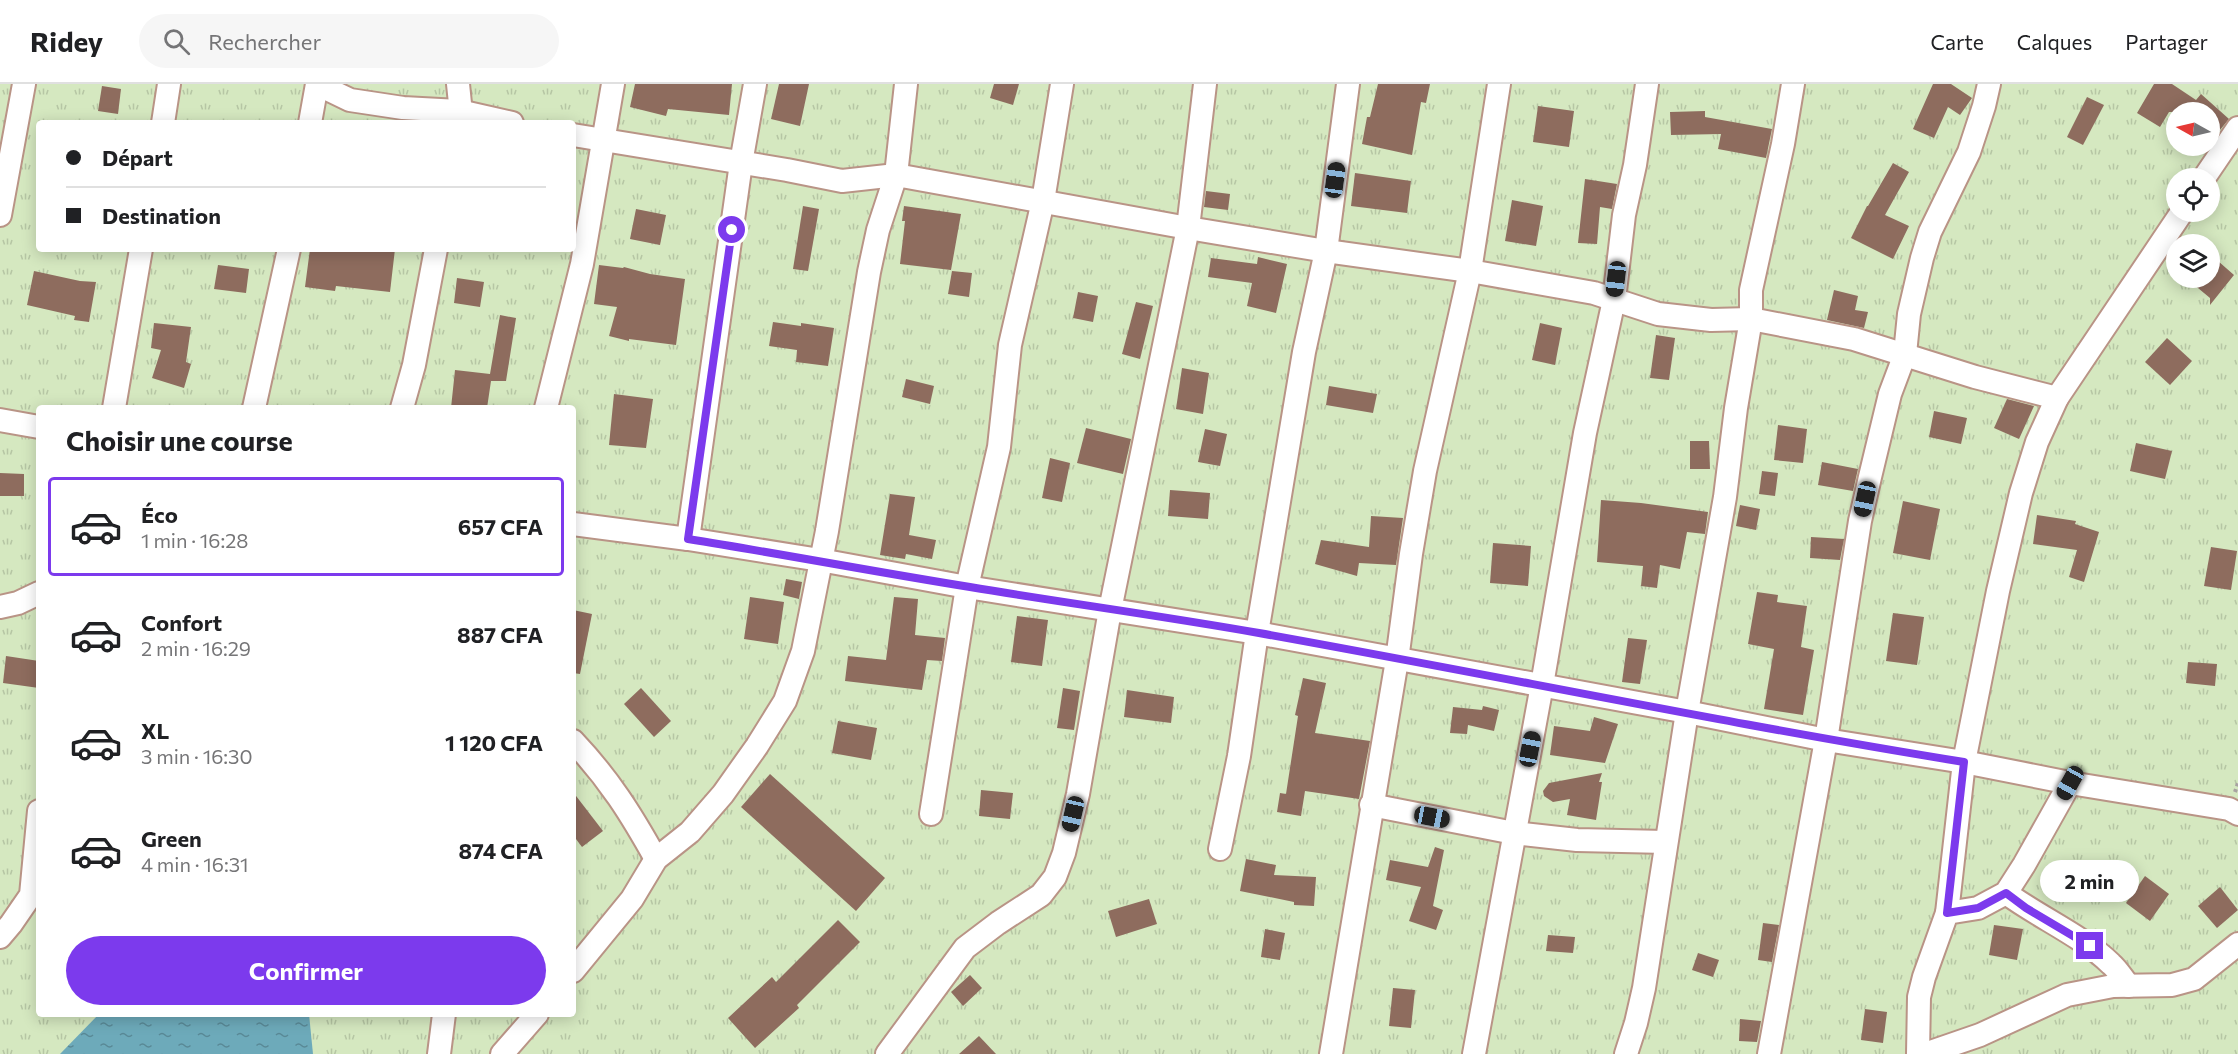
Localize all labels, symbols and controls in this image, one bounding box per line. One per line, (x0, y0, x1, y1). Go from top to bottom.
search box (139, 14, 559, 68)
text: Ridey (30, 24, 103, 58)
icon: search (160, 25, 193, 58)
text: Rechercher (208, 28, 321, 55)
text: Carte (1931, 29, 1984, 54)
text: Calques (2017, 29, 2092, 54)
text: Partager (2125, 29, 2208, 54)
north arrow (2166, 102, 2220, 156)
map controls (2166, 102, 2220, 288)
text: Départ (102, 144, 173, 171)
car (1324, 161, 1346, 199)
button: locate (2166, 168, 2220, 222)
text: Destination (102, 202, 221, 229)
route start (718, 216, 745, 243)
button: layers (2166, 234, 2220, 288)
car (1605, 260, 1627, 298)
text: Choisir une course (66, 424, 293, 457)
car (1852, 480, 1878, 518)
icon: car (69, 500, 123, 554)
text: Éco (141, 501, 178, 528)
text: 657 CFA (458, 513, 543, 540)
text: 1 min · 16:28 (141, 528, 248, 552)
icon: car (69, 608, 123, 662)
text: Confort (141, 609, 222, 636)
text: 887 CFA (457, 621, 543, 648)
text: 2 min · 16:29 (141, 636, 251, 660)
icon: car (69, 716, 123, 770)
text: XL (141, 717, 169, 744)
text: 1 120 CFA (445, 729, 543, 756)
car (1518, 730, 1542, 768)
text: 3 min · 16:30 (141, 744, 253, 768)
car (2053, 763, 2087, 803)
car (1060, 794, 1086, 834)
car (1413, 805, 1451, 829)
icon: car (69, 824, 123, 878)
text: Green (141, 825, 202, 852)
text: 874 CFA (458, 837, 543, 864)
text: 4 min · 16:31 (141, 852, 249, 876)
callout: 2 min (2040, 859, 2140, 901)
text: 2 min (2065, 869, 2114, 893)
route end (2076, 932, 2103, 959)
button: Confirmer (66, 936, 546, 1005)

